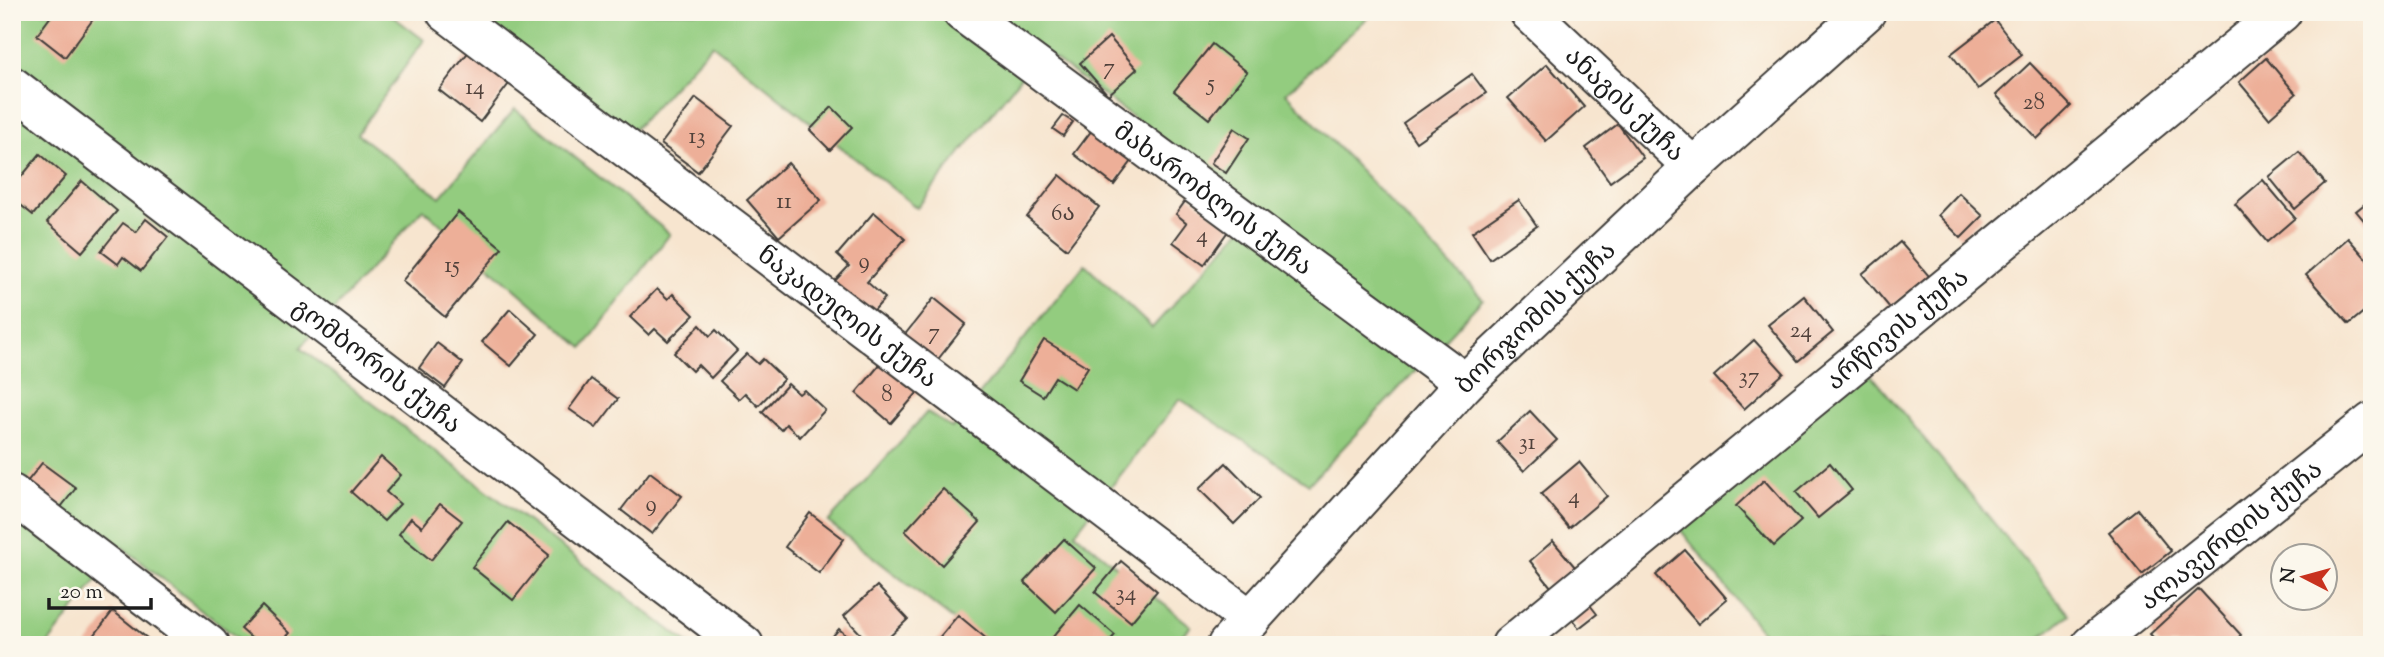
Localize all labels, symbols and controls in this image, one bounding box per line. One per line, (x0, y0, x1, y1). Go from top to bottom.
street label: ანაგის ქუჩა (1555, 39, 1692, 171)
house number: 7 (1103, 52, 1115, 85)
house number: 5 (1205, 68, 1215, 101)
house number: 14 (465, 72, 485, 105)
house number: 28 (2023, 87, 2045, 120)
street label: მახარობლის ქუჩა (1105, 114, 1320, 286)
house number: 13 (688, 121, 706, 154)
house number: 11 (776, 186, 792, 219)
house number: 6ა (1051, 198, 1075, 231)
house number: 4 (1196, 220, 1208, 253)
street label: ბორჯომის ქუჩა (1447, 233, 1625, 403)
street label: ნაკადულის ქუჩა (749, 237, 945, 398)
house number: 9 (858, 246, 870, 279)
house number: 15 (444, 250, 460, 283)
street label: არწივის ქუჩა (1819, 260, 1978, 400)
street label: გომბორის ქუჩა (284, 290, 469, 444)
house number: 24 (1790, 315, 1812, 348)
house number: 7 (928, 317, 940, 350)
house number: 37 (1739, 361, 1760, 394)
house number: 8 (881, 379, 893, 412)
house number: 31 (1518, 427, 1536, 460)
street label: ალავერდის ქუჩა (2133, 452, 2331, 620)
house number: 4 (1568, 481, 1580, 514)
house number: 9 (645, 489, 657, 522)
north arrow (2268, 542, 2338, 612)
scale bar (49, 566, 150, 610)
text: N (2275, 567, 2304, 584)
text: 20 m (60, 578, 103, 608)
house number: 34 (1116, 578, 1136, 611)

